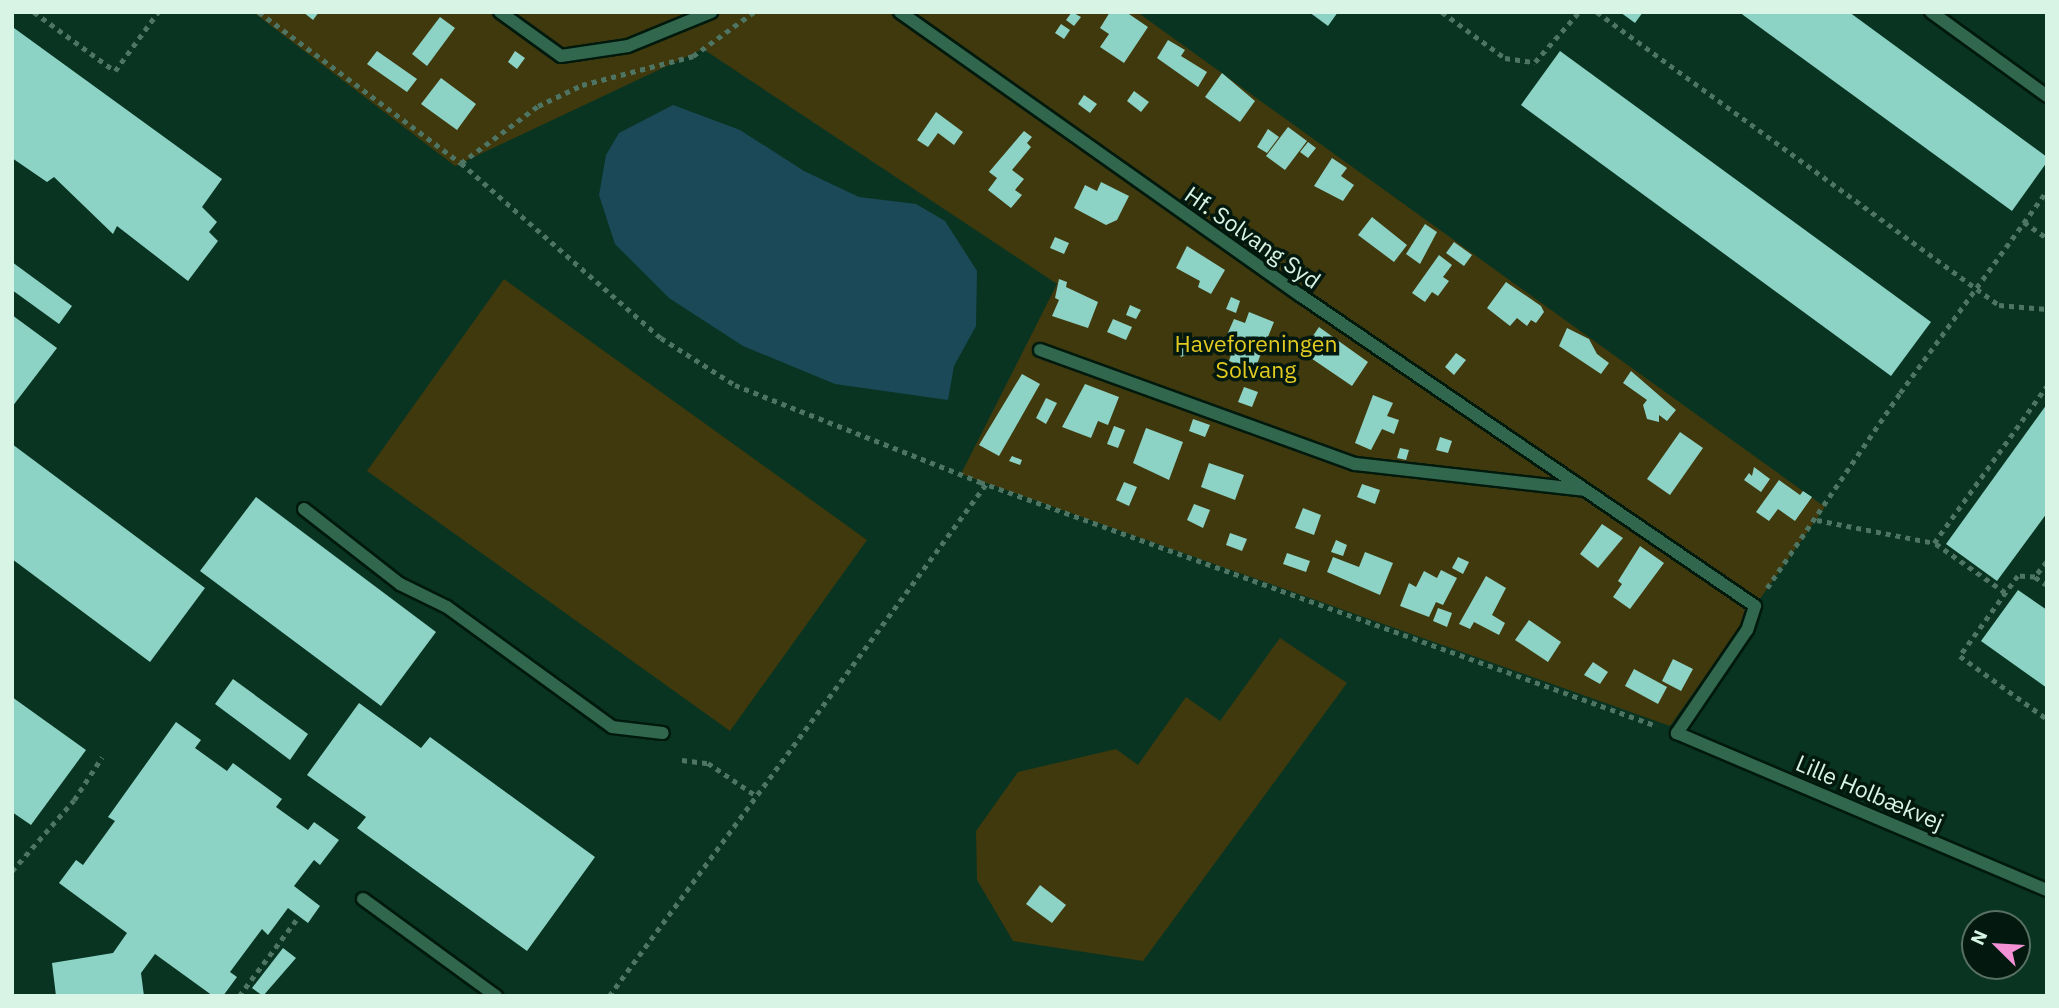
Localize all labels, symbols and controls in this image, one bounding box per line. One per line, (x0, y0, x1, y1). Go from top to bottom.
street label: Hf. Solvang Syd (1180, 180, 1326, 294)
park label: Haveforeningen Solvang (1175, 329, 1337, 383)
street label: Lille Holbækvej (1792, 749, 1948, 835)
north arrow (1961, 910, 2031, 980)
text: N (1965, 926, 1992, 948)

